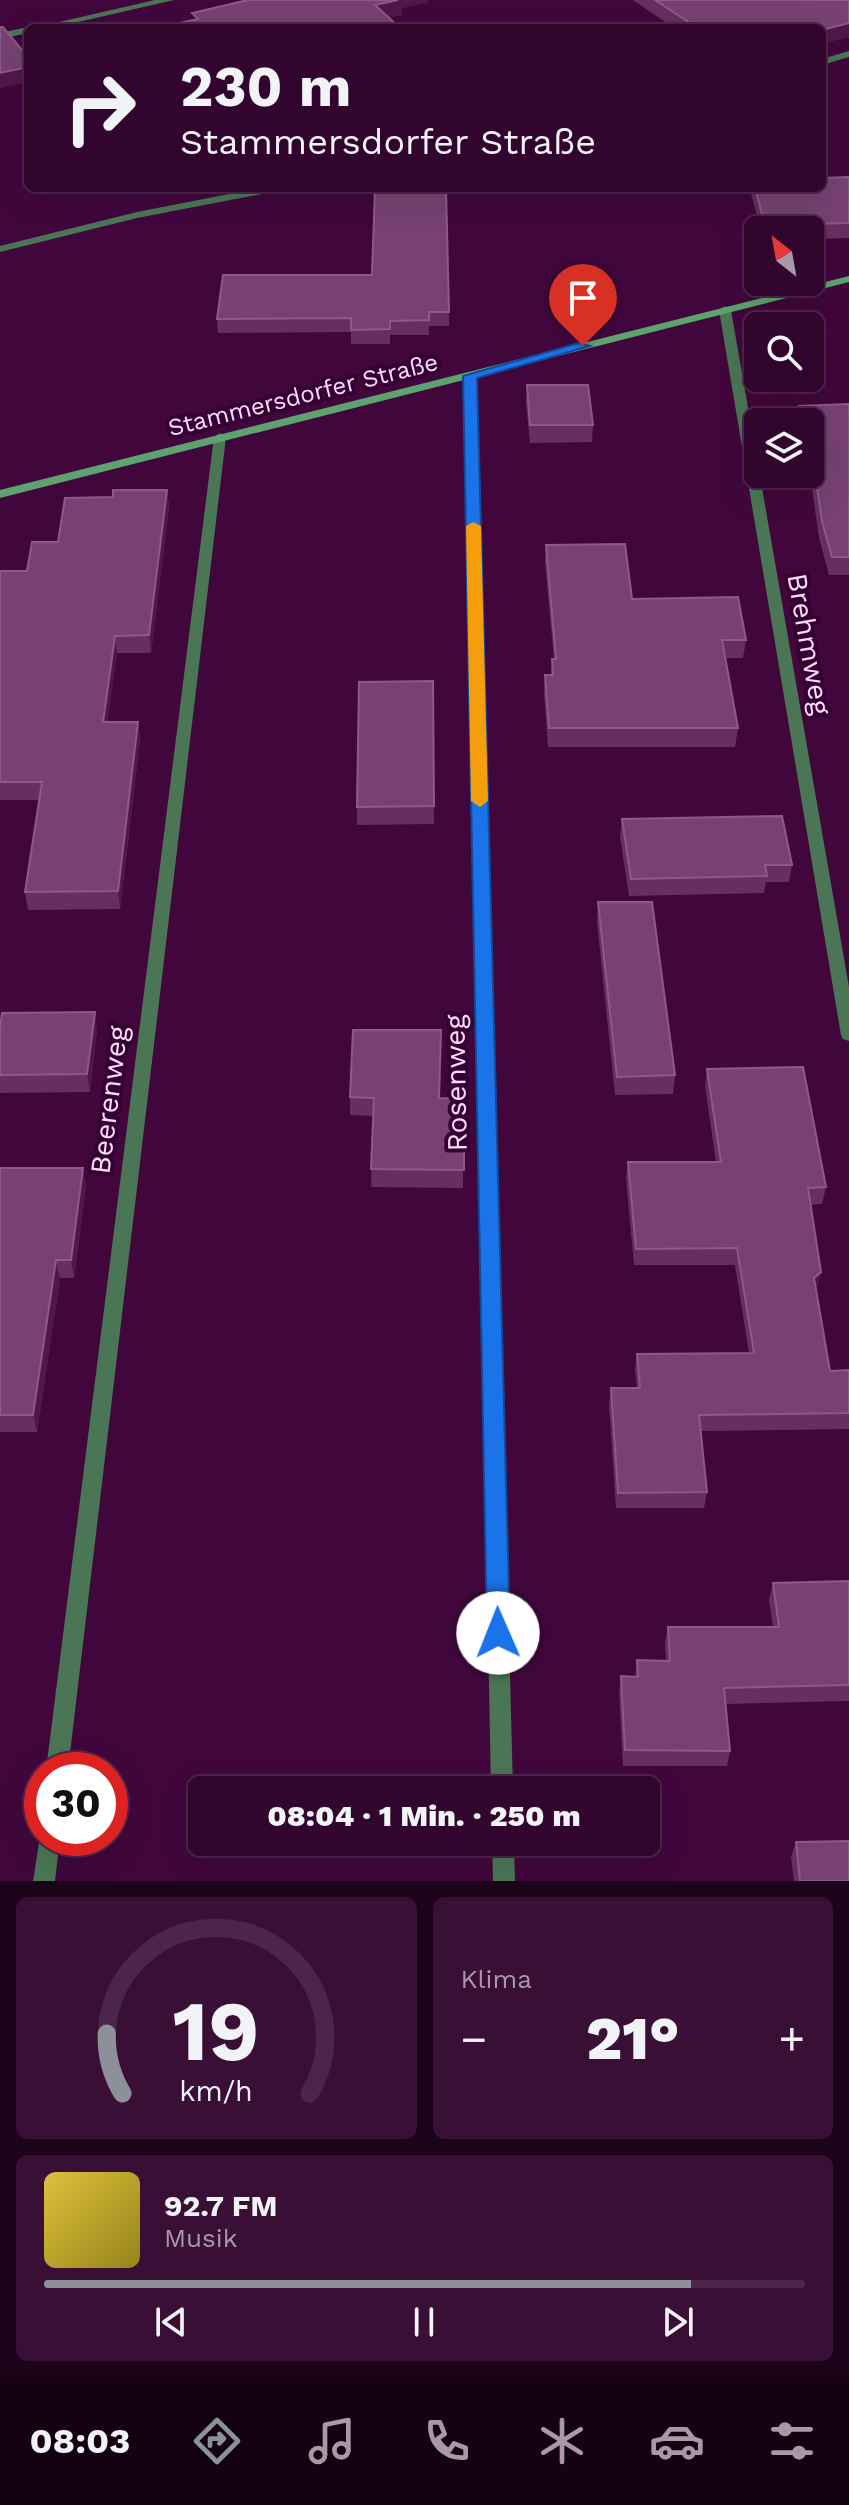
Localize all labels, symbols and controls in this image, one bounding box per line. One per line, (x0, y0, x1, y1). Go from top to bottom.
text: 230 m (180, 54, 351, 120)
icon: right (48, 56, 152, 160)
text: Stammersdorfer Straße (180, 121, 596, 163)
north arrow (744, 216, 824, 296)
map controls (744, 216, 824, 488)
pin (549, 264, 617, 346)
icon: arrive (561, 276, 605, 320)
button: search (744, 312, 824, 392)
street label: Stammersdorfer Straße (165, 348, 441, 442)
button: layers (744, 408, 824, 488)
street label: Brehmweg (780, 571, 838, 717)
street label: Rosenweg (438, 1014, 474, 1152)
street label: Beerenweg (84, 1024, 134, 1176)
position arrow (456, 1591, 540, 1675)
speed limit sign: 30 (24, 1752, 128, 1856)
text: 08:04 · 1 Min. · 250 m (267, 1798, 581, 1833)
text: Klima (461, 1964, 532, 1994)
text: 19 (173, 1983, 260, 2080)
text: 21° (586, 2003, 679, 2074)
text: − (461, 2013, 487, 2065)
text: + (778, 2013, 805, 2065)
text: km/h (179, 2074, 253, 2108)
text: 92.7 FM (164, 2188, 277, 2223)
text: Musik (164, 2223, 237, 2253)
icon: previous (149, 2300, 193, 2344)
icon: pause (402, 2300, 446, 2344)
icon: next (656, 2300, 700, 2344)
icon: directions (189, 2413, 245, 2469)
icon: music (304, 2413, 360, 2469)
icon: phone (419, 2413, 475, 2469)
icon: climate (534, 2413, 590, 2469)
icon: car (649, 2413, 705, 2469)
icon: filters (764, 2413, 820, 2469)
text: 08:03 (29, 2420, 130, 2462)

